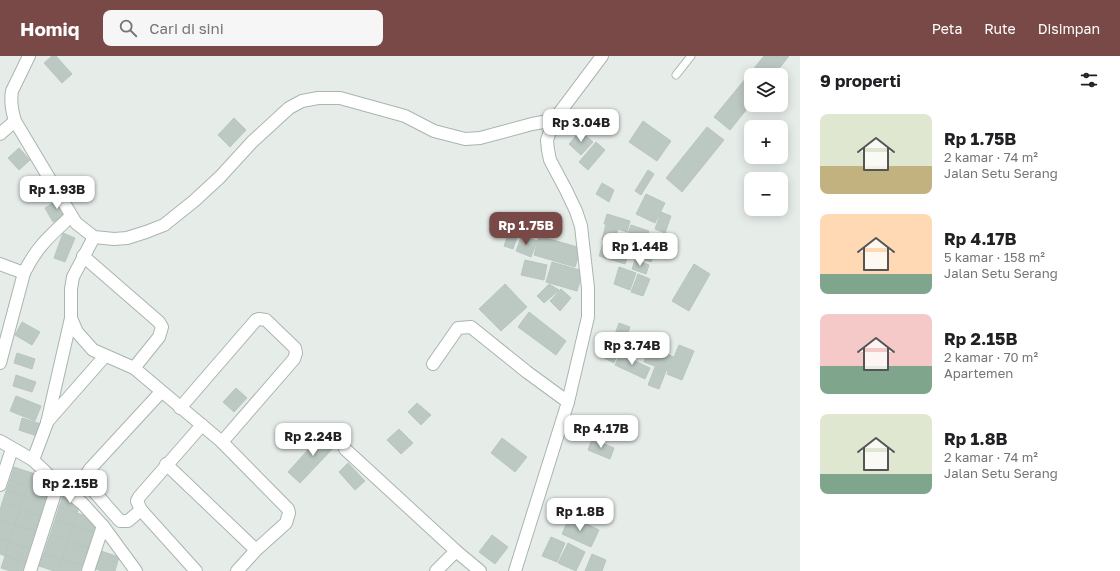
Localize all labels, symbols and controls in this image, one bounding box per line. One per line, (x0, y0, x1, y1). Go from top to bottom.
search box (103, 10, 383, 46)
text: Homiq (20, 17, 79, 40)
icon: search (117, 17, 139, 39)
text: Cari di sini (149, 19, 224, 37)
text: Peta (932, 20, 962, 37)
text: Rute (984, 20, 1016, 37)
text: Disimpan (1038, 20, 1100, 37)
map controls (744, 68, 788, 216)
button: layers (744, 68, 788, 112)
icon: filters (1078, 69, 1100, 91)
text: 9 properti (820, 70, 901, 91)
pin: Rp 3.04B (540, 109, 622, 143)
text: Rp 3.04B (552, 114, 610, 130)
button: + (744, 120, 788, 164)
text: Rp 1.75B (944, 128, 1016, 149)
icon: home (852, 130, 900, 178)
text: 2 kamar · 74 m² (944, 149, 1038, 165)
text: Jalan Setu Serang (944, 165, 1058, 181)
button: − (744, 172, 788, 216)
pin: Rp 1.93B (16, 176, 98, 210)
text: Rp 1.93B (29, 181, 85, 197)
pin: Rp 1.75B (485, 212, 567, 246)
text: Rp 1.75B (498, 217, 554, 233)
text: Rp 4.17B (944, 228, 1017, 249)
icon: home (852, 230, 900, 278)
pin: Rp 1.44B (599, 233, 681, 267)
text: Rp 1.44B (612, 238, 668, 254)
text: 5 kamar · 158 m² (944, 249, 1045, 265)
text: Jalan Setu Serang (944, 265, 1058, 281)
text: Rp 2.15B (944, 328, 1017, 349)
icon: home (852, 330, 900, 378)
pin: Rp 3.74B (591, 332, 673, 366)
text: Rp 3.74B (604, 337, 660, 353)
text: 2 kamar · 70 m² (944, 349, 1038, 365)
text: Apartemen (944, 365, 1013, 381)
pin: Rp 4.17B (560, 415, 642, 449)
text: Rp 4.17B (573, 420, 629, 436)
pin: Rp 2.24B (272, 423, 354, 457)
text: Rp 2.24B (284, 428, 342, 444)
text: Rp 1.8B (944, 428, 1008, 449)
icon: home (852, 430, 900, 478)
text: 2 kamar · 74 m² (944, 449, 1038, 465)
text: Jalan Setu Serang (944, 465, 1058, 481)
pin: Rp 2.15B (29, 470, 111, 504)
text: Rp 2.15B (42, 475, 98, 491)
pin: Rp 1.8B (543, 498, 617, 532)
text: Rp 1.8B (556, 503, 604, 519)

